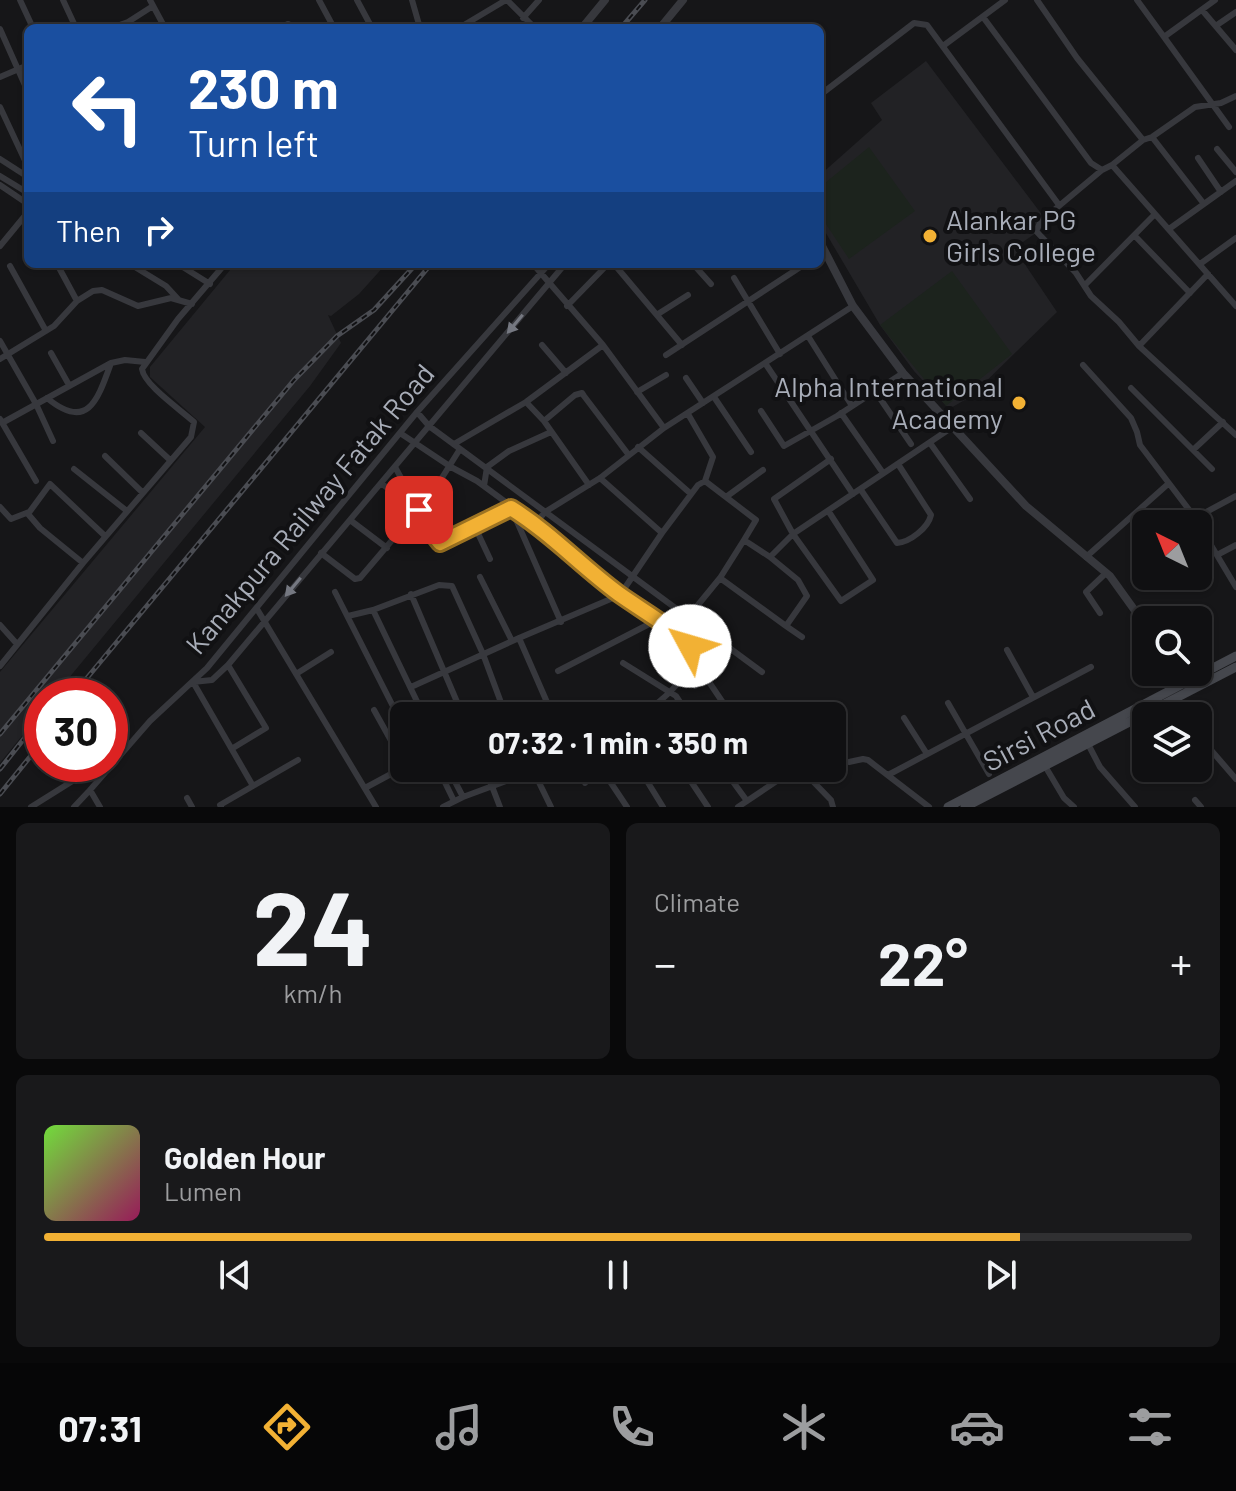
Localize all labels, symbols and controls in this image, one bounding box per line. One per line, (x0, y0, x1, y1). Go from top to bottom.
text: 230 m (188, 53, 339, 120)
icon: left (56, 56, 160, 160)
text: Turn left (188, 121, 319, 164)
place label: Alankar PG Girls College (946, 202, 1096, 268)
icon: right (137, 208, 181, 252)
text: Then (56, 212, 121, 248)
marker: Alankar PG Girls College (921, 227, 939, 245)
one-way arrow (507, 313, 524, 333)
street label: Kanakpura Railway Fatak Road (178, 356, 441, 660)
place label: Alpha International Academy (774, 369, 1003, 435)
marker: Alpha International Academy (1010, 394, 1028, 412)
pin (385, 476, 453, 544)
icon: arrive (397, 488, 441, 532)
north arrow (1132, 510, 1212, 590)
map controls (1132, 510, 1212, 782)
one-way arrow (285, 577, 302, 597)
position arrow (648, 604, 732, 688)
button: search (1132, 606, 1212, 686)
speed limit sign: 30 (24, 678, 128, 782)
street label: Sirsi Road (977, 691, 1100, 778)
button: layers (1132, 702, 1212, 782)
text: 07:32 · 1 min · 350 m (488, 724, 748, 760)
text: 24 (252, 862, 374, 987)
text: Climate (654, 886, 740, 917)
text: 22° (878, 926, 968, 998)
text: − (654, 936, 676, 989)
text: + (1170, 936, 1192, 989)
text: km/h (284, 977, 342, 1008)
text: Golden Hour (164, 1139, 326, 1175)
text: Lumen (164, 1175, 242, 1206)
icon: previous (213, 1253, 257, 1297)
icon: pause (596, 1253, 640, 1297)
icon: next (979, 1253, 1023, 1297)
icon: directions (259, 1399, 315, 1455)
icon: music (431, 1399, 487, 1455)
icon: phone (604, 1399, 660, 1455)
icon: climate (776, 1399, 832, 1455)
icon: car (949, 1399, 1005, 1455)
icon: filters (1122, 1399, 1178, 1455)
text: 07:31 (58, 1406, 142, 1449)

